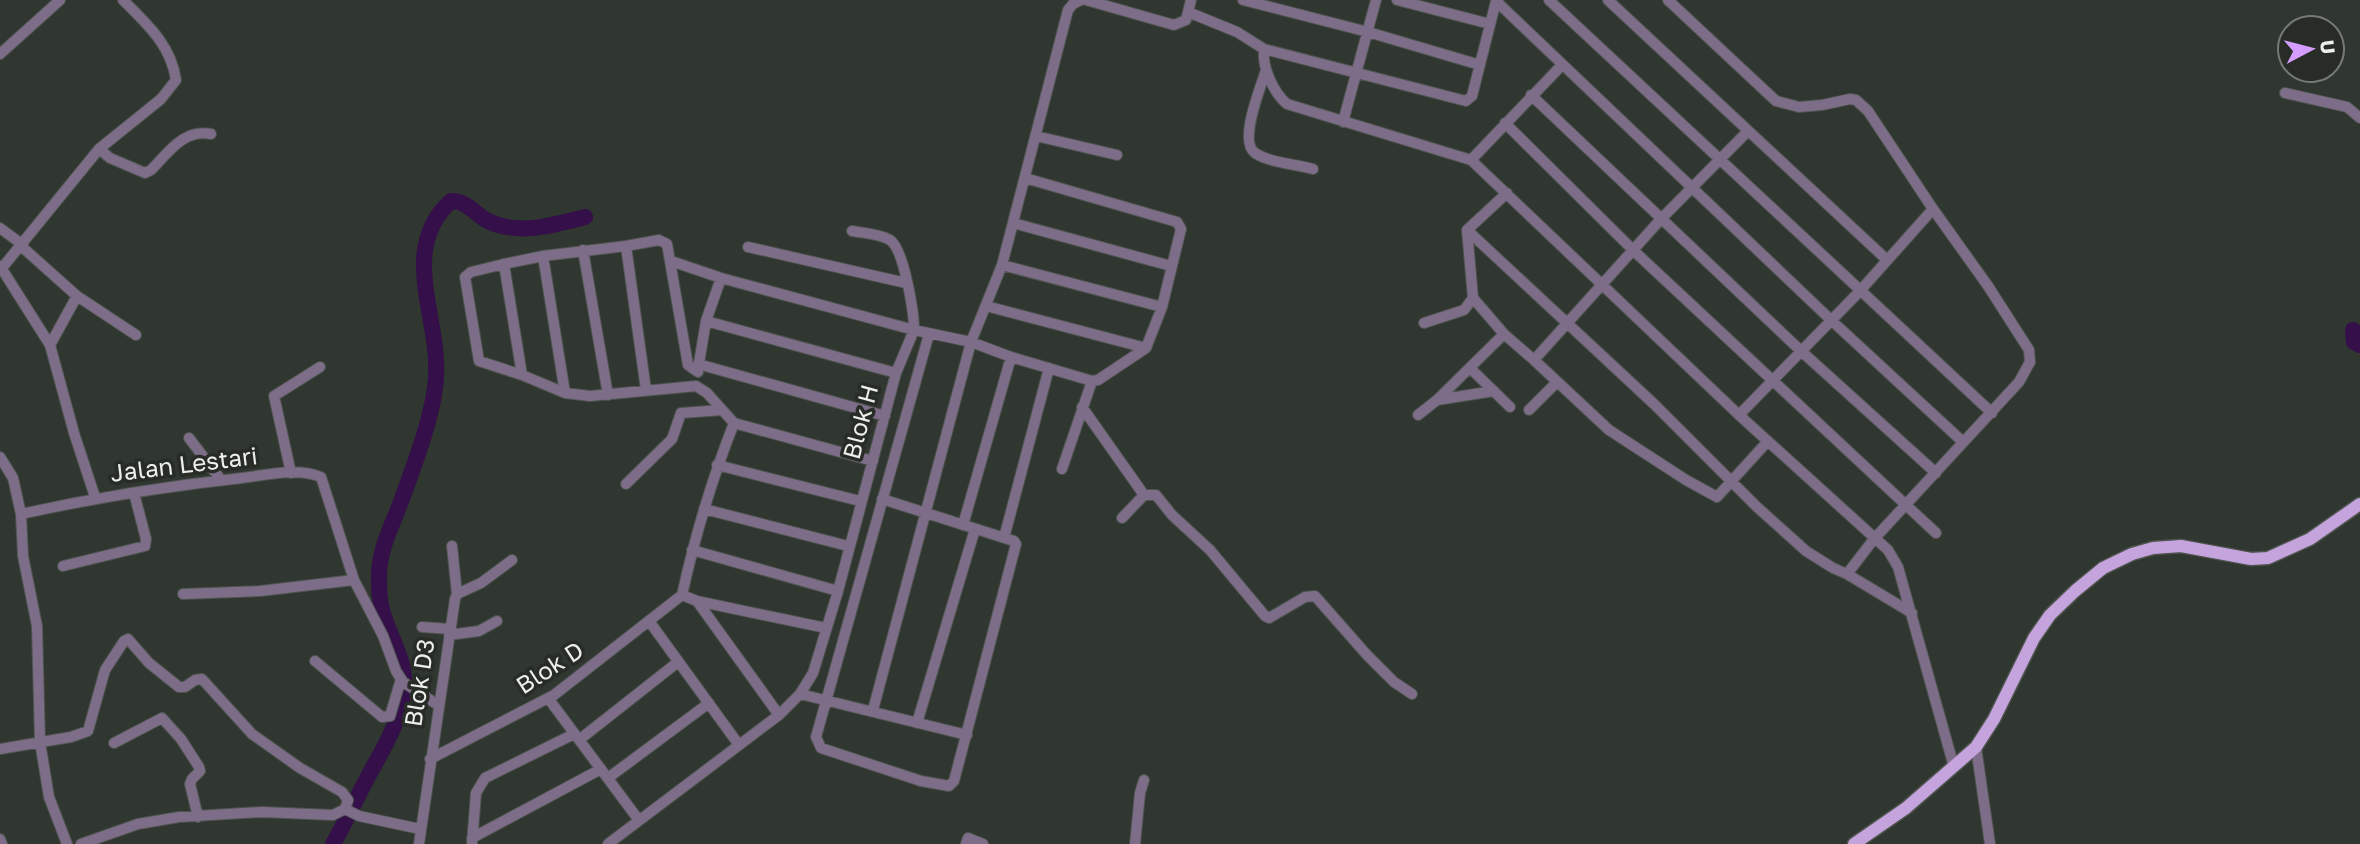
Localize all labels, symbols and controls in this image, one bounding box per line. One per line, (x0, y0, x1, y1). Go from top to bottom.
north arrow (2276, 14, 2346, 84)
text: U (2316, 39, 2341, 55)
street label: Blok H (836, 381, 883, 462)
street label: Jalan Lestari (109, 440, 259, 487)
street label: Blok D (510, 634, 588, 699)
street label: Blok D3 (397, 637, 440, 729)

